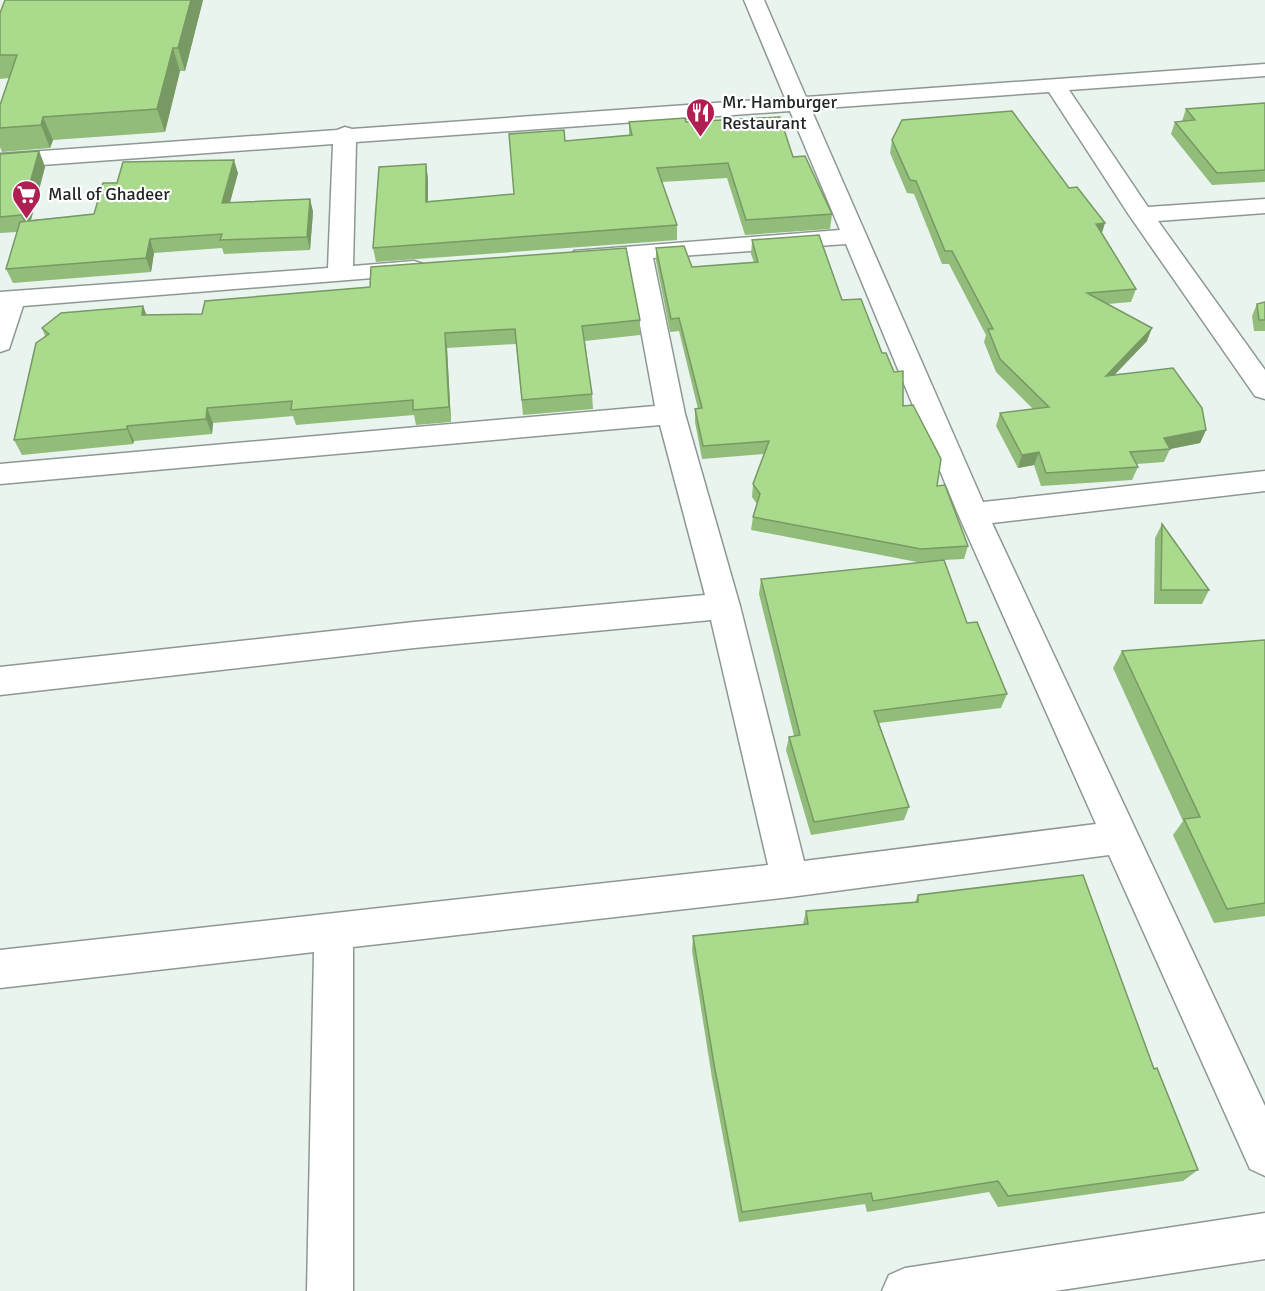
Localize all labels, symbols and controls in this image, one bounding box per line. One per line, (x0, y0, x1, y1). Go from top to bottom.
place label: Mr. Hamburger Restaurant (722, 91, 838, 134)
restaurant icon: Mr. Hamburger Restaurant (685, 96, 717, 138)
supermarket icon: Mall of Ghadeer (11, 178, 43, 220)
place label: Mall of Ghadeer (48, 183, 170, 205)

